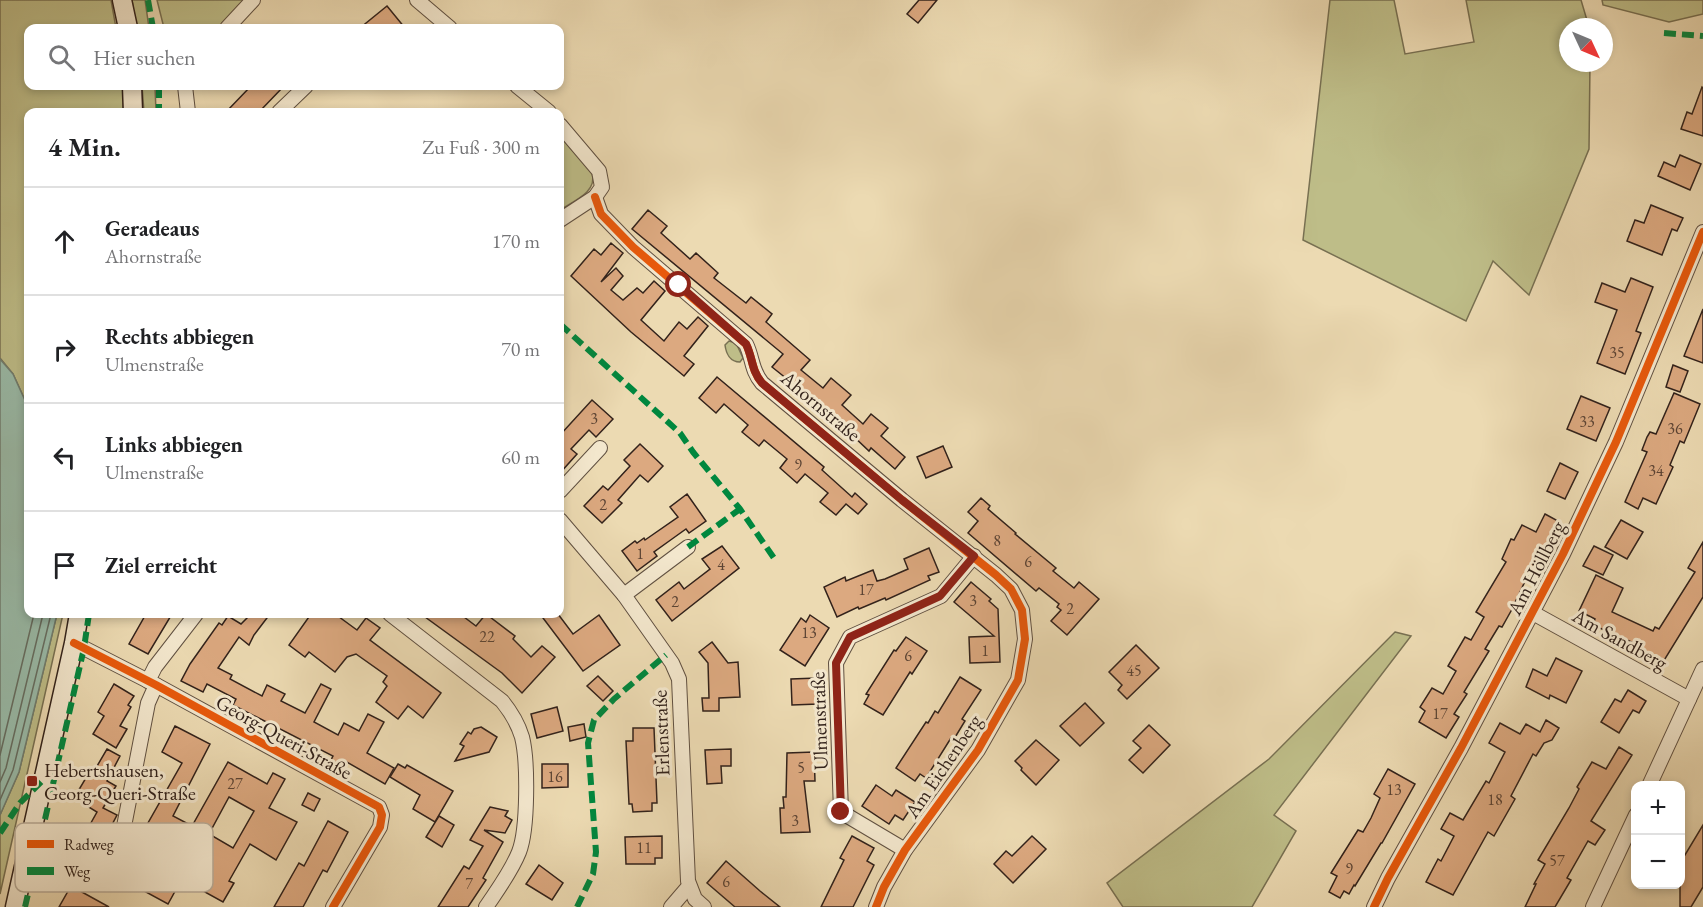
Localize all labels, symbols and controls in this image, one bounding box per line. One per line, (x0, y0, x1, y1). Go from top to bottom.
north arrow (1559, 18, 1613, 72)
search box (24, 24, 564, 90)
icon: search (45, 41, 78, 74)
text: Hier suchen (93, 43, 196, 72)
text: 4 Min. (48, 130, 121, 164)
text: Zu Fuß · 300 m (422, 134, 540, 160)
text: Geradeaus (105, 214, 199, 243)
icon: ahead (48, 225, 81, 258)
text: 170 m (492, 228, 540, 254)
text: Ahornstraße (105, 243, 202, 269)
route start (665, 271, 691, 297)
text: Rechts abbiegen (105, 322, 254, 351)
icon: right (48, 333, 81, 366)
text: 70 m (501, 336, 540, 362)
house number: 35 (1609, 342, 1625, 363)
text: Ulmenstraße (105, 351, 204, 377)
street label: Ahornstraße (775, 364, 866, 447)
house number: 3 (590, 408, 598, 429)
house number: 33 (1579, 411, 1595, 432)
house number: 36 (1667, 418, 1683, 439)
text: Links abbiegen (105, 430, 243, 459)
icon: left (48, 441, 81, 474)
text: 60 m (501, 444, 540, 470)
house number: 9 (794, 454, 802, 475)
text: Ulmenstraße (105, 459, 204, 485)
house number: 34 (1648, 460, 1664, 481)
house number: 2 (599, 494, 607, 515)
street label: Am Höllberg (1501, 516, 1571, 620)
house number: 8 (993, 530, 1001, 551)
house number: 1 (636, 543, 644, 564)
icon: arrive (48, 549, 81, 582)
text: Ziel erreicht (105, 551, 217, 580)
house number: 6 (1024, 551, 1032, 572)
house number: 4 (717, 554, 725, 575)
house number: 17 (858, 579, 874, 600)
house number: 3 (969, 590, 977, 611)
house number: 2 (671, 591, 679, 612)
house number: 2 (1066, 598, 1074, 619)
street label: Am Sandberg (1567, 602, 1672, 676)
house number: 13 (801, 622, 817, 643)
house number: 22 (479, 626, 495, 647)
house number: 1 (981, 640, 989, 661)
house number: 6 (904, 645, 912, 666)
house number: 45 (1126, 660, 1142, 681)
street label: Ulmenstraße (804, 671, 834, 771)
street label: Georg-Queri-Straße (211, 689, 357, 785)
street label: Erlenstraße (646, 689, 675, 777)
house number: 17 (1432, 703, 1448, 724)
street label: Am Eichenberg (898, 709, 987, 824)
place label: Hebertshausen, Georg-Queri-Straße (44, 757, 196, 806)
house number: 5 (797, 757, 805, 778)
house number: 16 (547, 766, 563, 787)
house number: 27 (227, 773, 243, 794)
marker: Hebertshausen, Georg-Queri-Straße (25, 774, 39, 788)
house number: 13 (1386, 779, 1402, 800)
map controls (1631, 781, 1685, 889)
button: + (1631, 781, 1685, 835)
house number: 18 (1487, 789, 1503, 810)
route end (827, 798, 853, 824)
house number: 3 (791, 810, 799, 831)
legend (15, 823, 213, 892)
text: Radweg (64, 834, 115, 855)
button: − (1631, 835, 1685, 889)
house number: 11 (636, 837, 652, 858)
house number: 57 (1549, 850, 1565, 871)
house number: 9 (1345, 858, 1353, 879)
text: Weg (64, 861, 91, 882)
house number: 6 (722, 871, 730, 892)
house number: 7 (465, 873, 473, 894)

